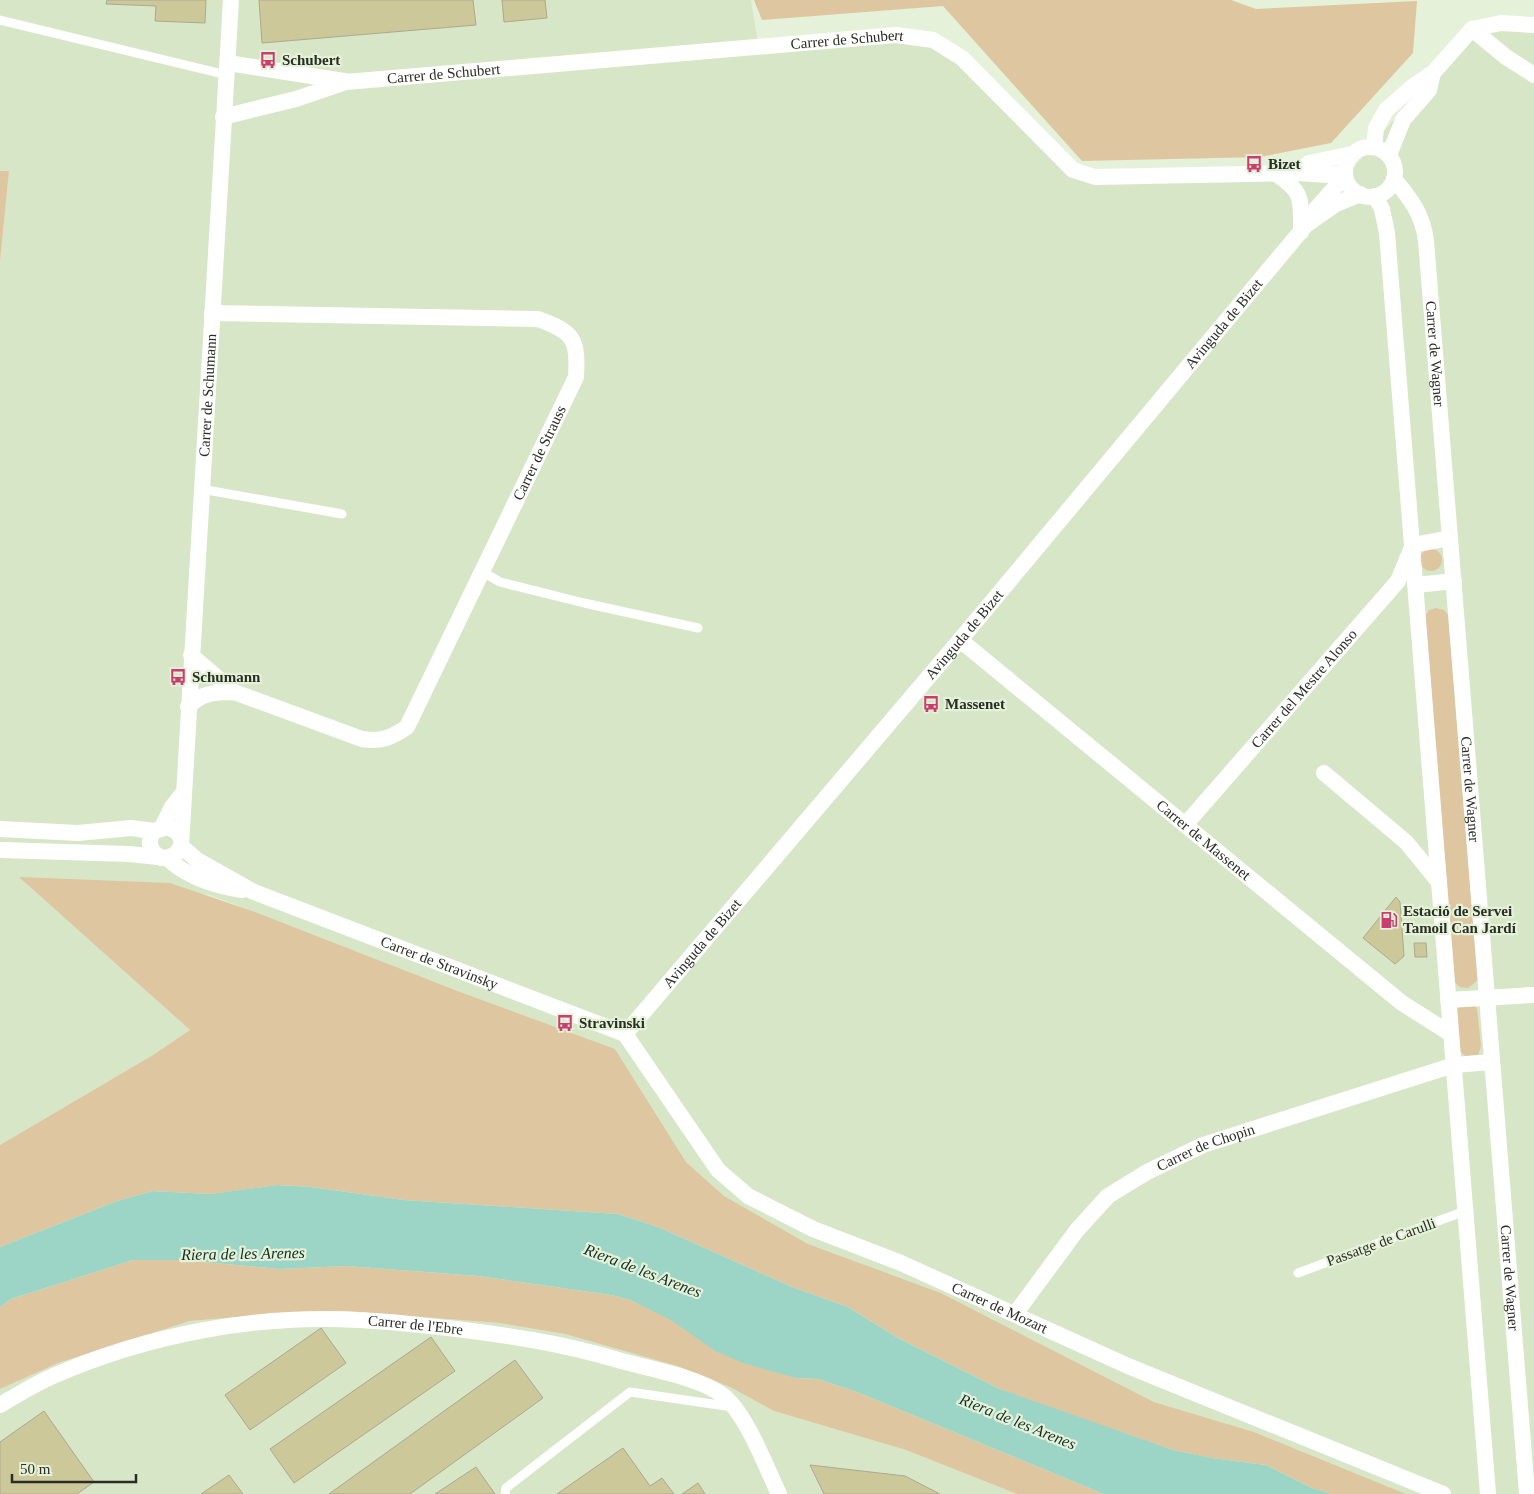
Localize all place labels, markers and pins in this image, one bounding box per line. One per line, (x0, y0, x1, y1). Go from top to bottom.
bus stop icon: Schubert (258, 50, 278, 70)
place label: Schubert (282, 52, 340, 68)
bus stop icon: Bizet (1244, 154, 1264, 174)
place label: Bizet (1268, 156, 1300, 172)
bus stop icon: Schumann (168, 667, 188, 687)
place label: Schumann (192, 669, 261, 685)
bus stop icon: Massenet (921, 694, 941, 714)
place label: Massenet (945, 696, 1005, 712)
place label: Estació de Servei Tamoil Can Jardí (1403, 903, 1517, 936)
fuel station icon: Estació de Servei Tamoil Can Jardí (1379, 910, 1399, 930)
bus stop icon: Stravinski (555, 1013, 575, 1033)
place label: Stravinski (579, 1015, 645, 1031)

